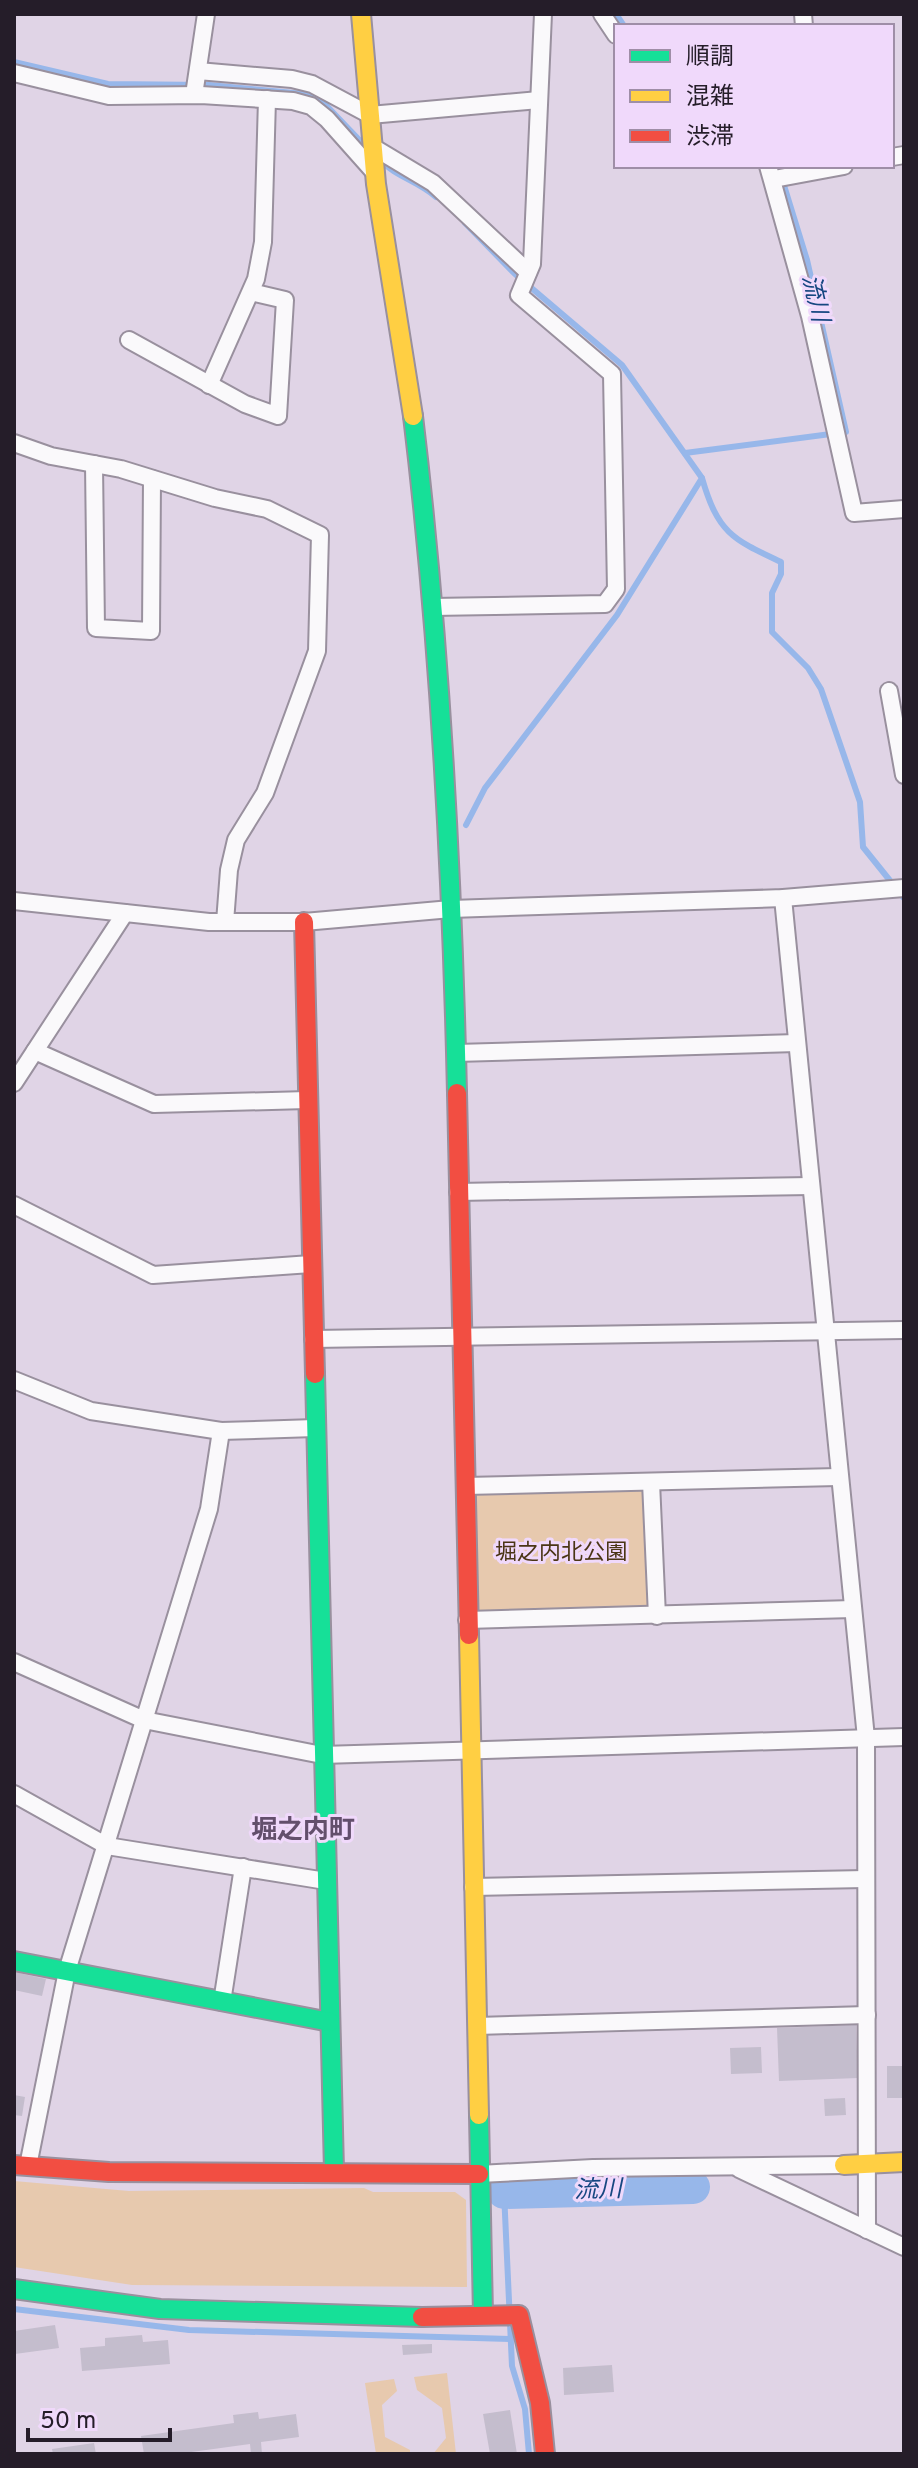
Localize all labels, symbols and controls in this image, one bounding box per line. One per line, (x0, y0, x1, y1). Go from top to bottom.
legend (614, 24, 894, 168)
text: 順調 (686, 43, 734, 73)
text: 混雑 (686, 83, 734, 113)
text: 渋滞 (686, 123, 734, 153)
water label: 流川 (794, 272, 835, 328)
park label: 堀之内北公園 (495, 1540, 627, 1567)
district label: 堀之内町 (251, 1815, 355, 1848)
water label: 流川 (574, 2175, 626, 2207)
scale bar (28, 2392, 170, 2442)
text: 50 m (40, 2407, 96, 2437)

